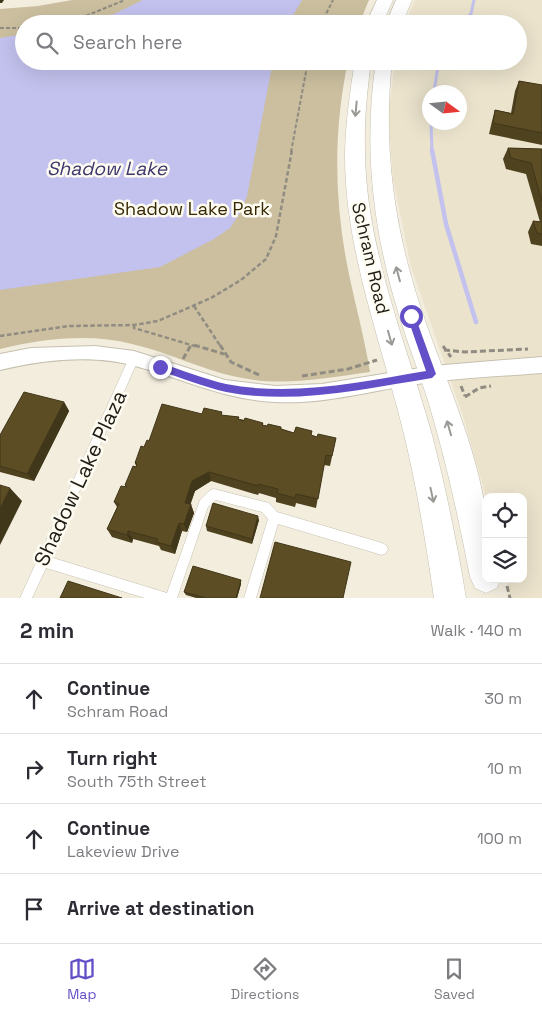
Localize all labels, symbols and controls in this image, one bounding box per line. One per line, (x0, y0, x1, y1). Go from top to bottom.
search box (15, 15, 527, 70)
icon: search (33, 29, 61, 57)
text: Search here (73, 30, 183, 55)
north arrow (422, 85, 467, 130)
one-way arrow (351, 101, 361, 117)
water label: Shadow Lake (47, 156, 168, 181)
park label: Shadow Lake Park (114, 197, 270, 220)
street label: Schram Road (347, 200, 395, 316)
one-way arrow (393, 266, 402, 282)
route start (400, 305, 423, 328)
one-way arrow (385, 329, 395, 345)
route end (149, 356, 172, 379)
street label: Shadow Lake Plaza (27, 386, 133, 570)
one-way arrow (444, 420, 454, 436)
one-way arrow (427, 486, 437, 502)
map controls (482, 493, 527, 583)
button: locate (482, 493, 527, 538)
button: layers (482, 538, 527, 583)
text: 2 min (20, 617, 74, 644)
text: Walk · 140 m (430, 620, 522, 641)
text: Continue (67, 676, 150, 701)
icon: ahead (20, 685, 48, 713)
text: 30 m (484, 688, 522, 709)
text: Schram Road (67, 701, 168, 722)
text: Turn right (67, 746, 157, 771)
icon: right (20, 755, 48, 783)
text: 10 m (487, 758, 522, 779)
text: South 75th Street (67, 771, 207, 792)
text: Continue (67, 816, 150, 841)
icon: ahead (20, 825, 48, 853)
text: 100 m (477, 828, 522, 849)
text: Lakeview Drive (67, 841, 179, 862)
icon: arrive (20, 895, 48, 923)
text: Arrive at destination (67, 896, 255, 921)
tab: Map (67, 955, 96, 1003)
tab: Directions (231, 955, 299, 1003)
tab: Saved (434, 955, 475, 1003)

